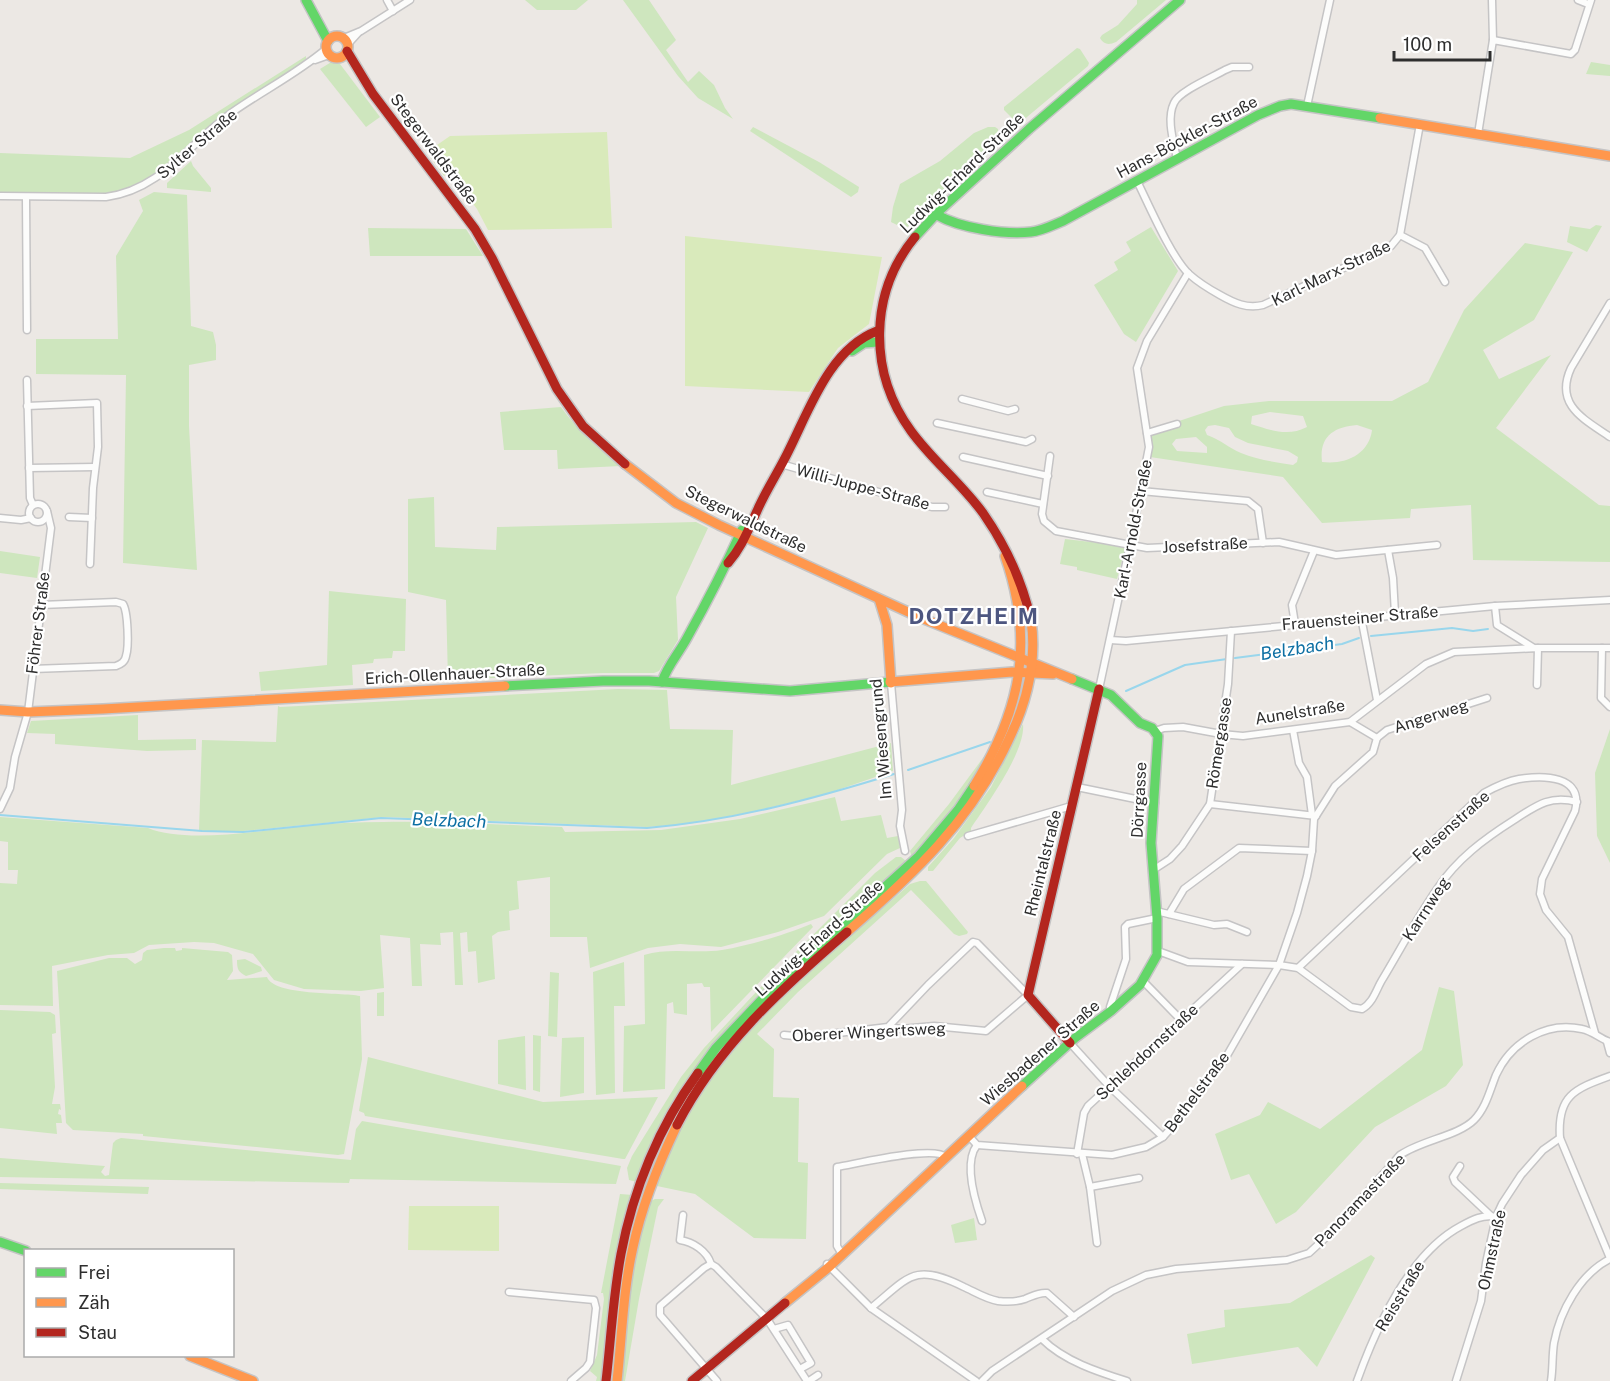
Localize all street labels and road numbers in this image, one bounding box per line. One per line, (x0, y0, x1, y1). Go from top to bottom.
street label: Stegerwaldstraße (386, 90, 482, 208)
street label: Hans-Böckler-Straße (1113, 92, 1261, 182)
street label: Sylter Straße (153, 105, 241, 183)
street label: Ludwig-Erhard-Straße (896, 109, 1028, 237)
street label: Karl-Marx-Straße (1268, 236, 1394, 310)
street label: Karl-Arnold-Straße (1110, 458, 1156, 600)
street label: Willi-Juppe-Straße (794, 460, 932, 514)
street label: Stegerwaldstraße (682, 481, 810, 557)
street label: Josefstraße (1162, 533, 1248, 557)
street label: Föhrer Straße (22, 571, 54, 675)
street label: Frauensteiner Straße (1281, 602, 1439, 634)
street label: Erich-Ollenhauer-Straße (364, 660, 546, 688)
street label: Im Wiesengrund (866, 678, 896, 800)
street label: Angerweg (1391, 695, 1471, 737)
street label: Römergasse (1202, 696, 1236, 790)
street label: Aunelstraße (1254, 696, 1346, 728)
street label: Dörrgasse (1128, 762, 1150, 838)
street label: Felsenstraße (1409, 787, 1493, 865)
street label: Rheintalstraße (1021, 808, 1065, 918)
street label: Karrnweg (1398, 873, 1454, 945)
street label: Ludwig-Erhard-Straße (751, 876, 887, 1000)
street label: Wiesbadener Straße (977, 996, 1103, 1110)
street label: Schlehdornstraße (1092, 1000, 1202, 1104)
street label: Oberer Wingertsweg (792, 1018, 946, 1046)
street label: Bethelstraße (1161, 1048, 1233, 1136)
street label: Panoramastraße (1311, 1150, 1409, 1250)
street label: Ohmstraße (1474, 1208, 1510, 1292)
street label: Reisstraße (1371, 1257, 1429, 1335)

